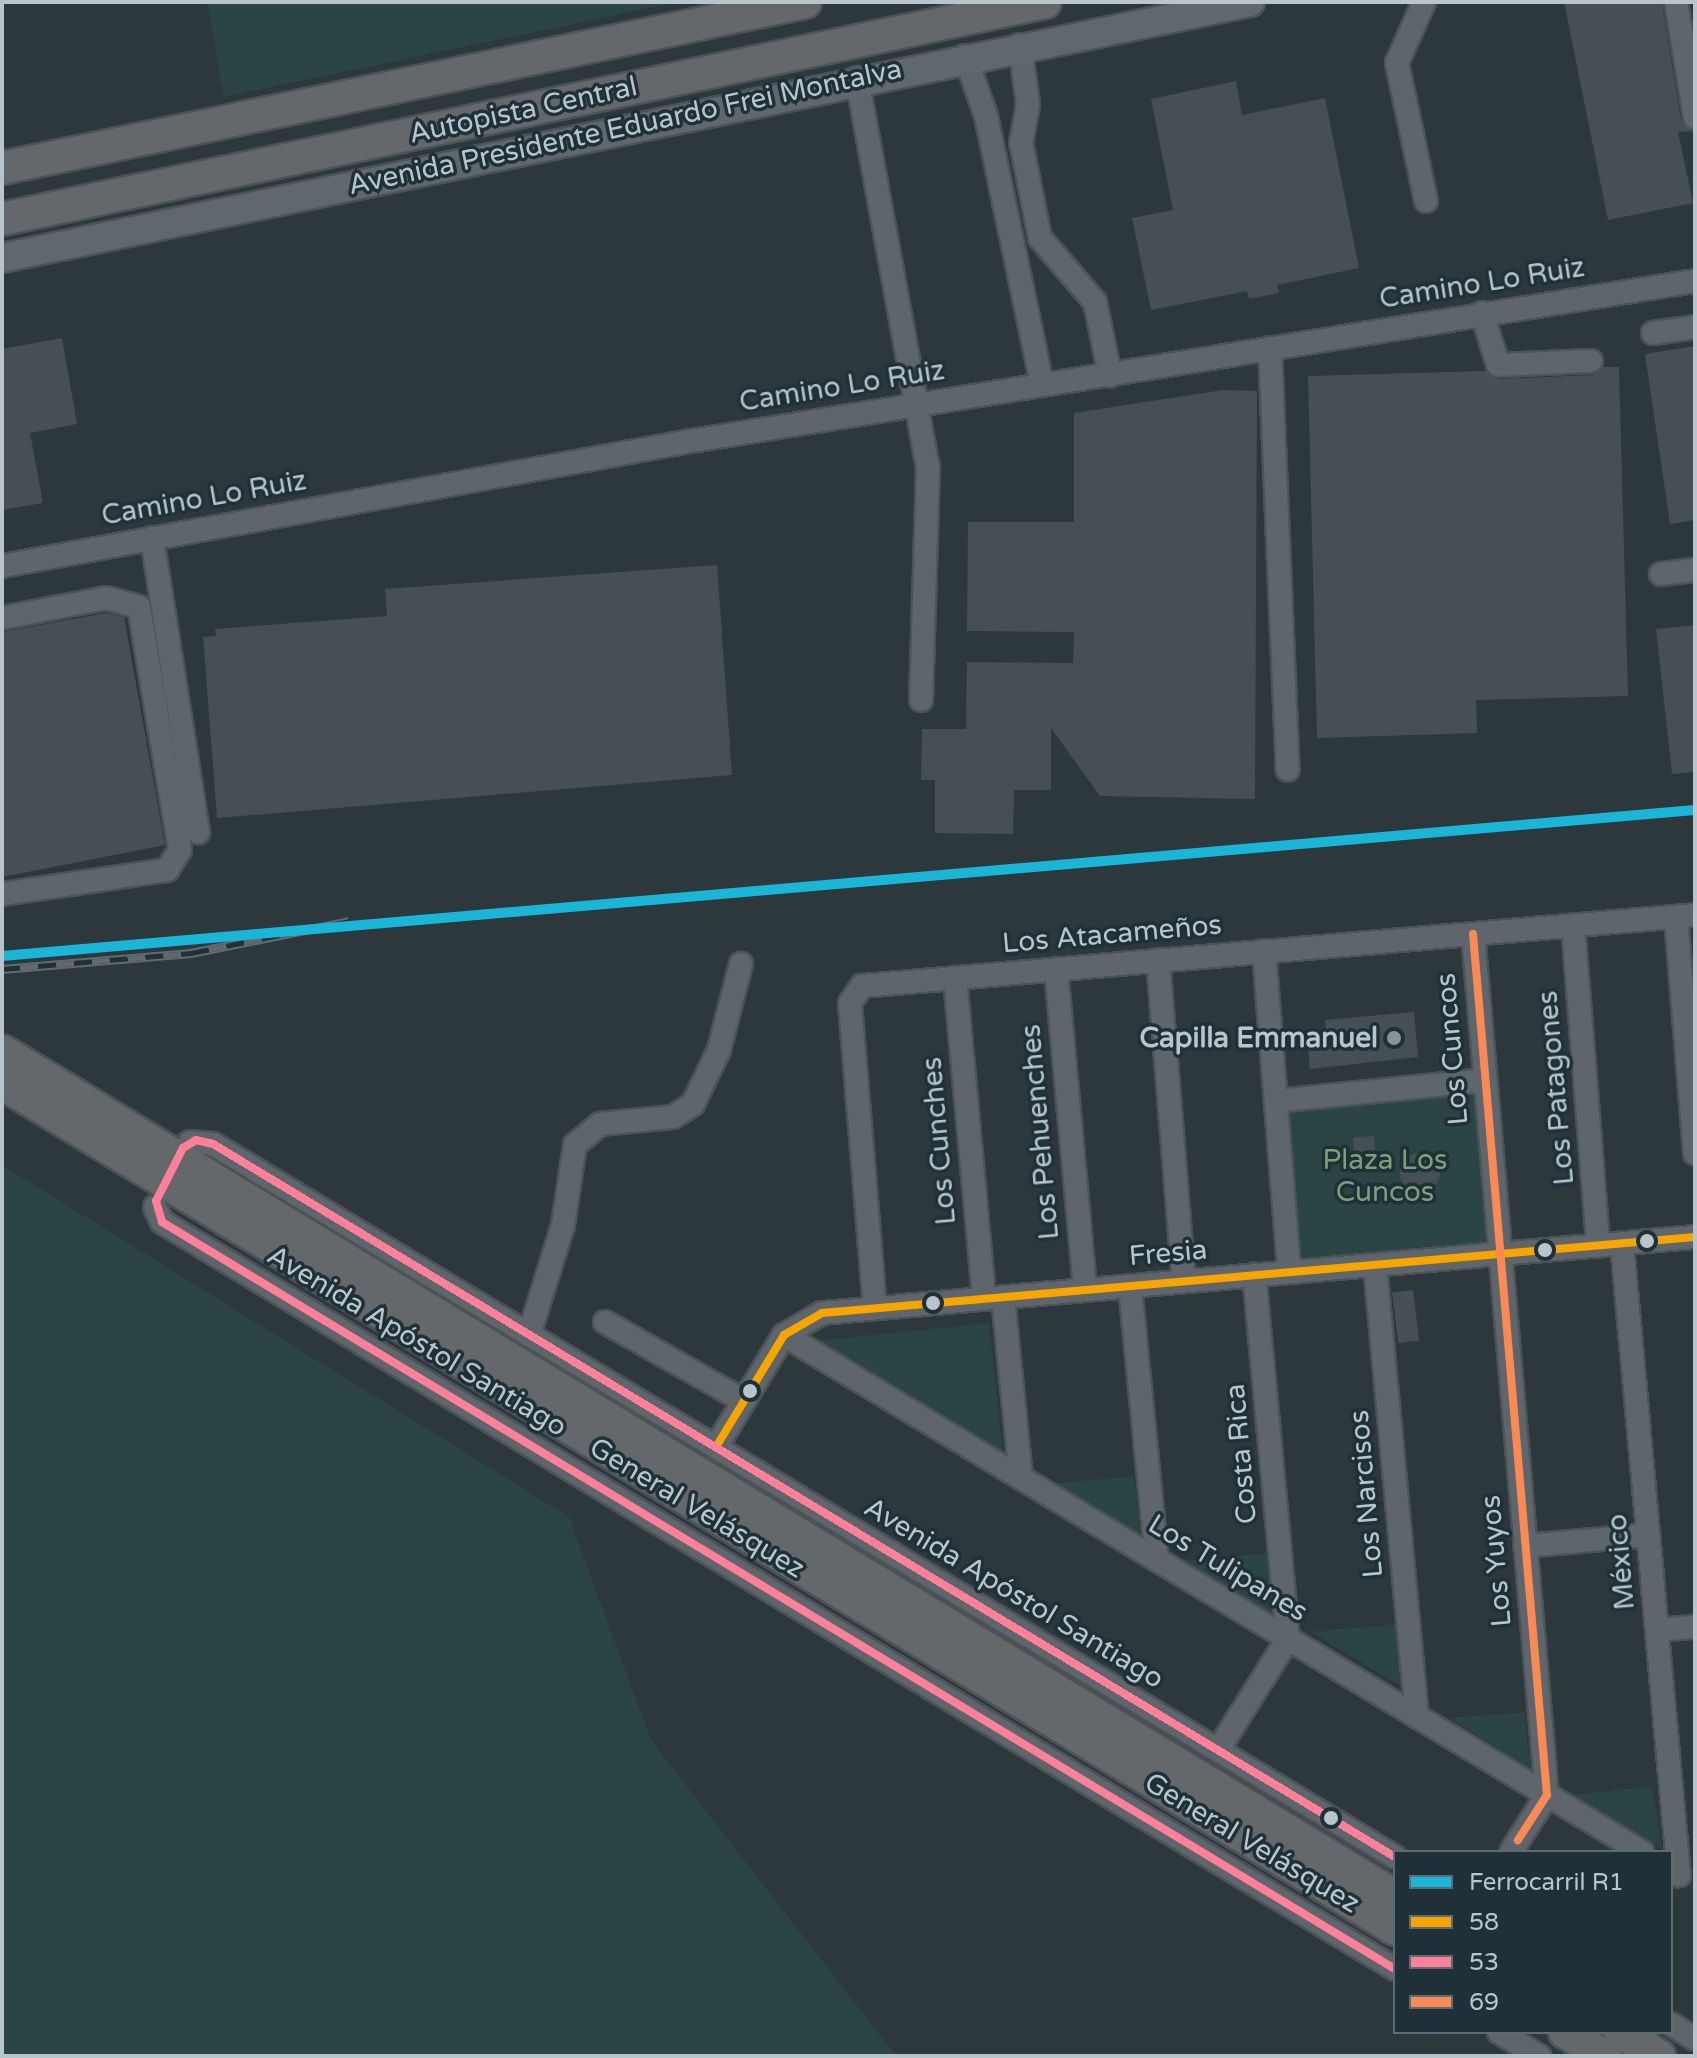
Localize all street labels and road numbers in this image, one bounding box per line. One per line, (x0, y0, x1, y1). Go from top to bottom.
street label: Avenida Presidente Eduardo Frei Montalva (345, 52, 905, 202)
street label: Autopista Central (406, 69, 640, 151)
street label: Camino Lo Ruiz (1377, 250, 1587, 316)
street label: Camino Lo Ruiz (737, 353, 947, 419)
street label: Camino Lo Ruiz (99, 463, 309, 533)
street label: Los Atacameños (1001, 908, 1223, 960)
street label: Los Cuncos (1429, 972, 1475, 1126)
street label: Los Patagones (1531, 989, 1581, 1187)
street label: Los Pehuenches (1014, 1023, 1066, 1241)
street label: Los Cunches (915, 1056, 963, 1226)
street label: Fresia (1127, 1233, 1209, 1273)
street label: Avenida Apóstol Santiago (261, 1238, 573, 1444)
street label: Costa Rica (1218, 1382, 1264, 1526)
street label: Los Narcisos (1342, 1409, 1390, 1579)
street label: General Velásquez (583, 1430, 811, 1586)
street label: Avenida Apóstol Santiago (858, 1490, 1170, 1696)
street label: Los Yuyos (1474, 1494, 1518, 1628)
street label: Los Tulipanes (1142, 1507, 1314, 1629)
street label: México (1600, 1513, 1642, 1611)
street label: General Velásquez (1138, 1765, 1366, 1921)

